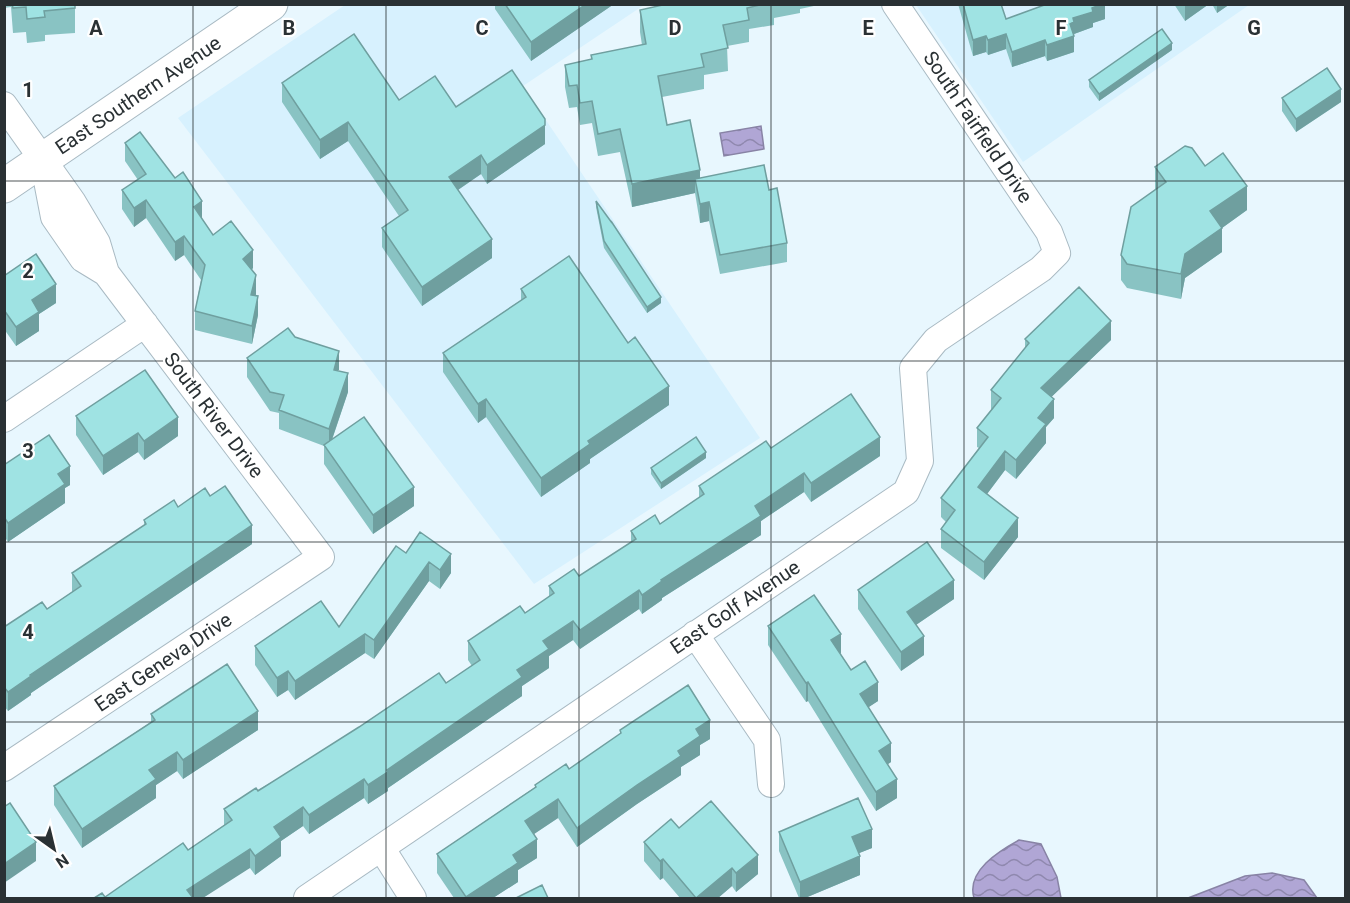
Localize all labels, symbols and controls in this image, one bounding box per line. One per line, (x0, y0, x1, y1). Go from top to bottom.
text: A (89, 16, 103, 40)
text: B (283, 16, 295, 40)
text: C (475, 16, 489, 40)
text: D (669, 16, 682, 40)
text: E (862, 16, 874, 40)
text: F (1056, 16, 1067, 40)
text: G (1247, 16, 1261, 40)
street label: East Southern Avenue (51, 31, 225, 159)
street label: South Fairfield Drive (918, 47, 1038, 207)
text: 1 (22, 78, 34, 102)
text: 2 (22, 259, 34, 283)
street label: South River Drive (159, 348, 269, 482)
text: 3 (22, 439, 34, 463)
street label: East Golf Avenue (666, 555, 804, 659)
street label: East Geneva Drive (90, 607, 236, 717)
text: 4 (22, 620, 34, 644)
north arrow (24, 819, 84, 879)
text: N (52, 850, 72, 872)

